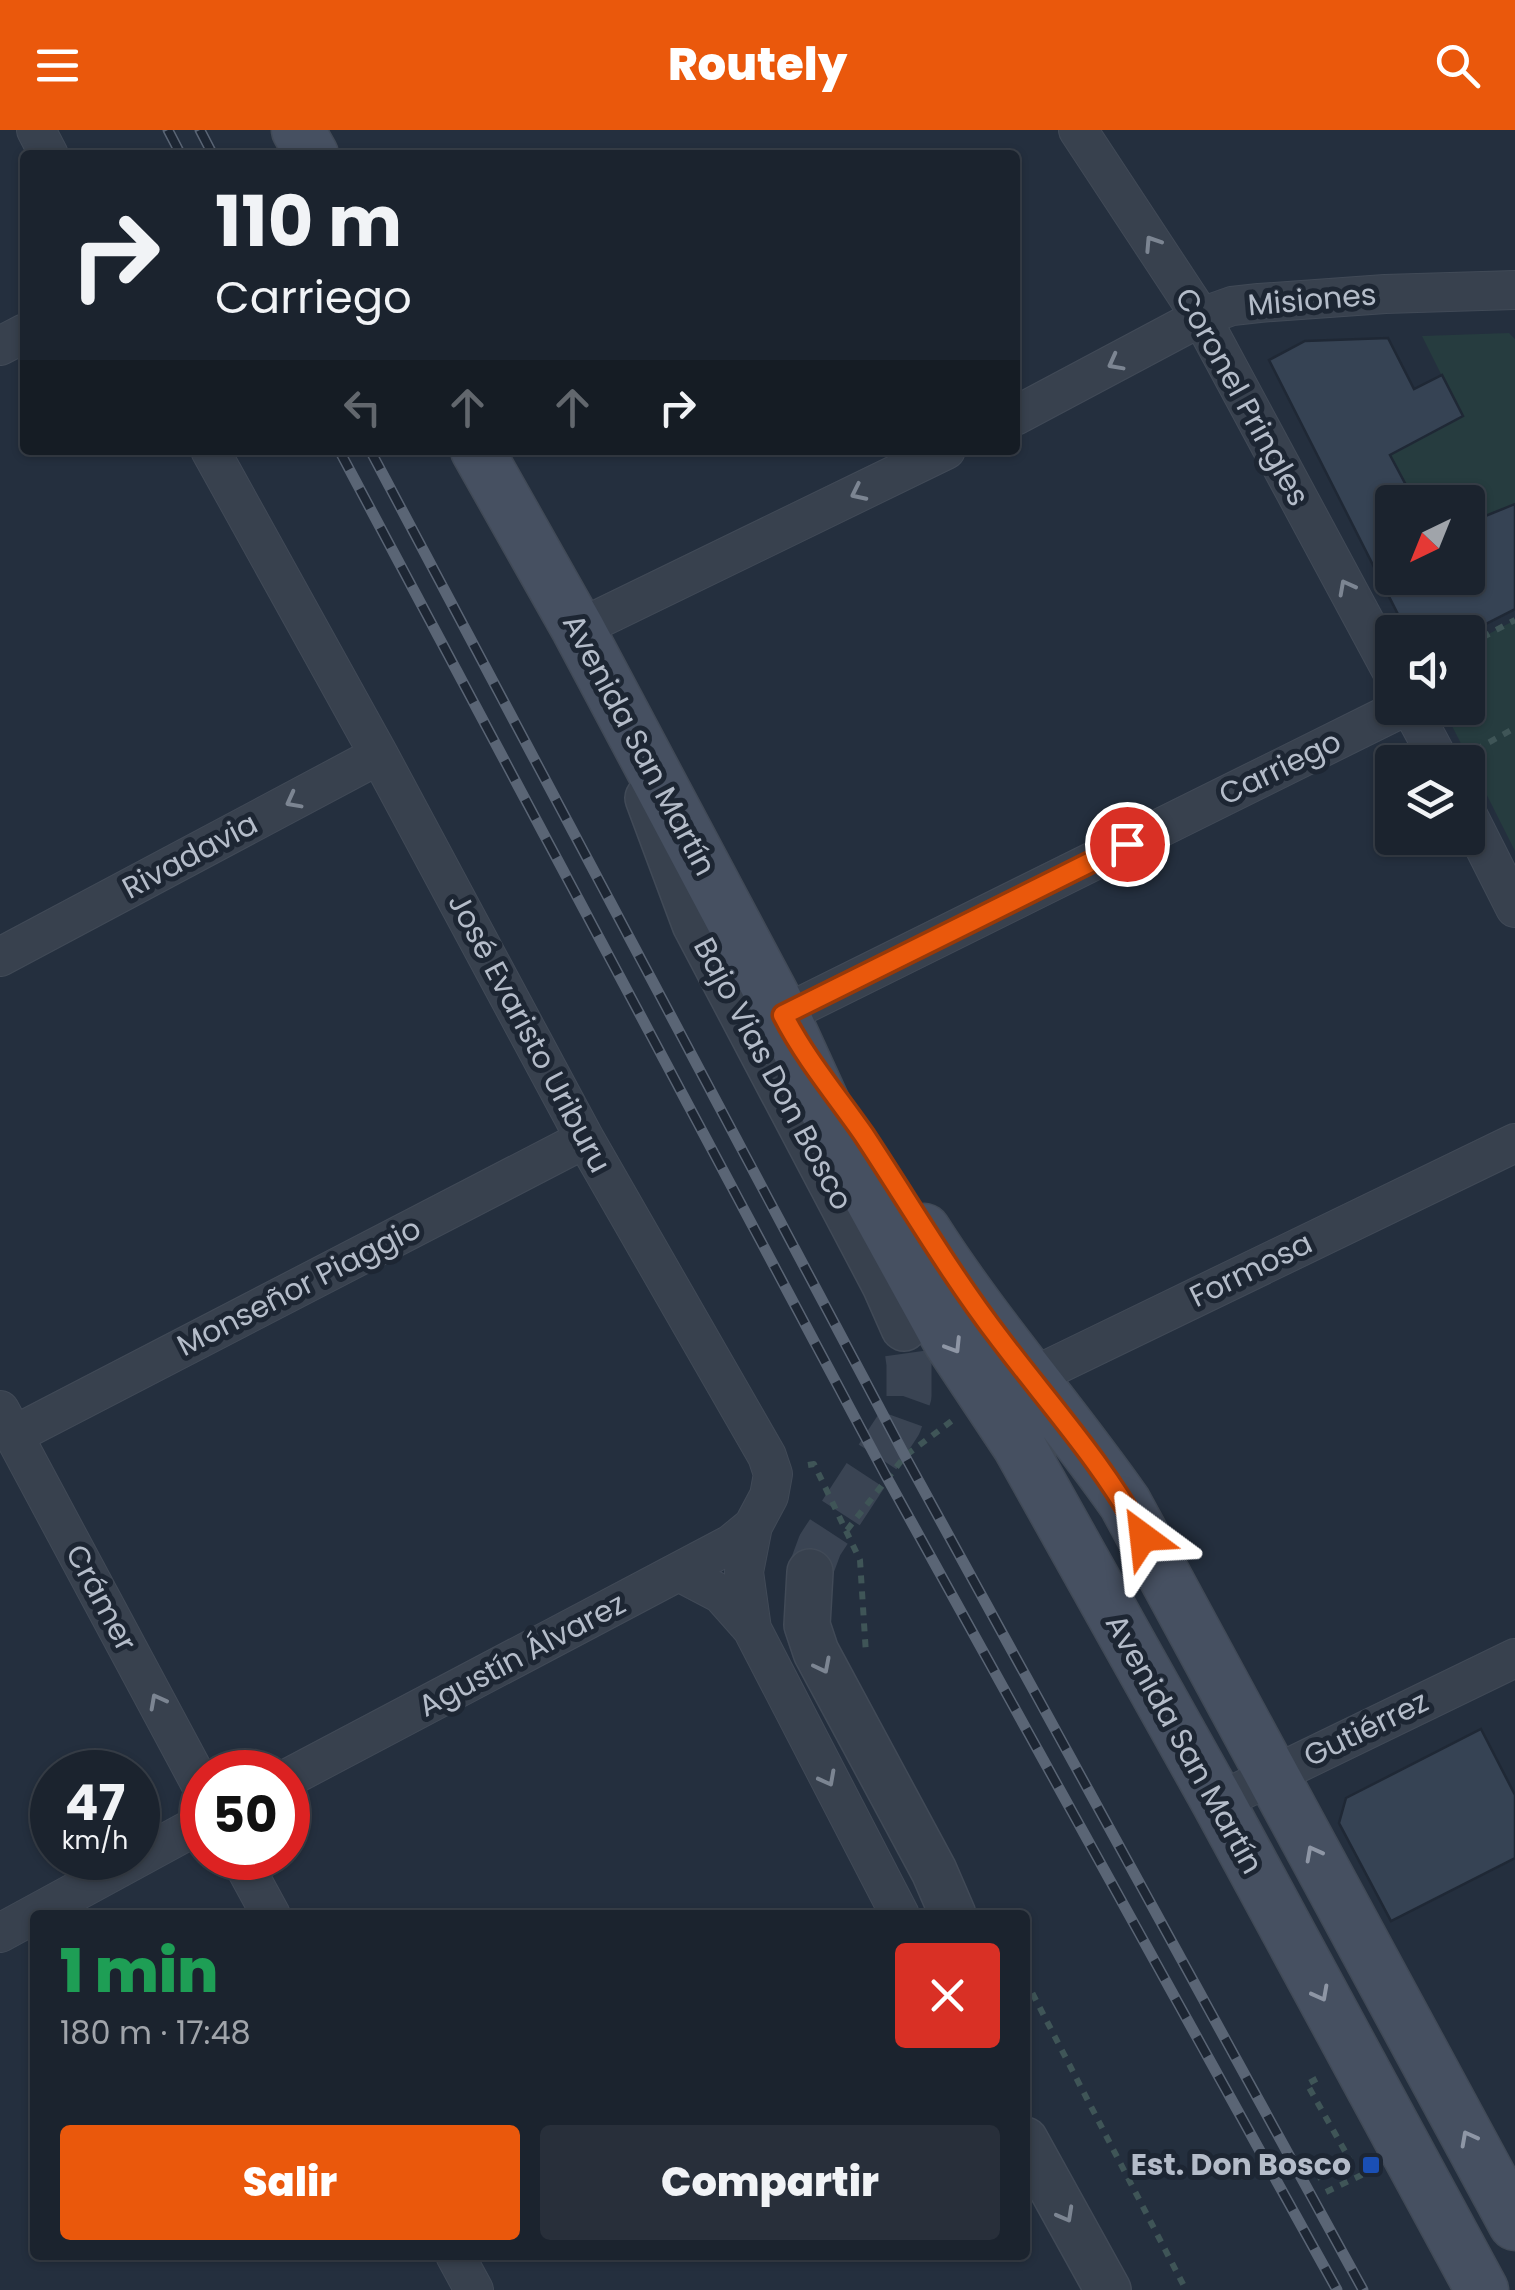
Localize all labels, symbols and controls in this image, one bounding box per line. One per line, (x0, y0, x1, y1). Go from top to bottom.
text: Routely (668, 33, 847, 96)
icon: menu (30, 38, 85, 93)
icon: search (1430, 38, 1485, 93)
text: 110 m (215, 172, 402, 271)
icon: right (50, 190, 180, 320)
one-way arrow (1146, 235, 1165, 253)
text: Carriego (215, 266, 412, 329)
street label: Misiones (1246, 272, 1378, 327)
street label: Coronel Pringles (1165, 280, 1320, 513)
one-way arrow (1107, 351, 1126, 370)
icon: left (335, 380, 390, 435)
icon: ahead (440, 380, 495, 435)
icon: ahead (545, 380, 600, 435)
icon: right (650, 380, 705, 435)
one-way arrow (850, 480, 868, 500)
north arrow (1375, 485, 1485, 595)
map controls (1375, 485, 1485, 855)
one-way arrow (1339, 579, 1359, 597)
street label: Avenida San Martín (552, 606, 727, 883)
button: sound (1375, 615, 1485, 725)
street label: Carriego (1211, 719, 1348, 816)
button: layers (1375, 745, 1485, 855)
one-way arrow (285, 789, 304, 808)
street label: Rivadavia (114, 802, 265, 909)
pin (1085, 802, 1170, 887)
icon: arrive (1100, 817, 1155, 872)
street label: José Evaristo Uriburu (437, 885, 621, 1180)
street label: Bajo Vias Don Bosco (683, 930, 864, 1218)
street label: Monseñor Piaggio (169, 1207, 428, 1367)
street label: Formosa (1182, 1221, 1319, 1318)
one-way arrow (942, 1336, 961, 1354)
position arrow (1091, 1485, 1195, 1589)
street label: Crámer (55, 1537, 147, 1659)
street label: Agustín Álvarez (411, 1582, 633, 1727)
street label: Avenida San Martín (1095, 1606, 1274, 1881)
one-way arrow (811, 1656, 830, 1674)
street label: Gutiérrez (1296, 1680, 1435, 1777)
one-way arrow (149, 1694, 169, 1712)
speed limit sign: 50 (180, 1750, 310, 1880)
text: 47 (65, 1767, 125, 1838)
one-way arrow (816, 1768, 835, 1786)
text: km/h (62, 1823, 128, 1858)
one-way arrow (1306, 1845, 1326, 1863)
text: 1 min (60, 1929, 218, 2013)
button: close (895, 1943, 1000, 2048)
one-way arrow (1309, 1984, 1329, 2002)
text: 180 m · 17:48 (60, 2010, 251, 2055)
button: Salir (60, 2125, 520, 2240)
button: Compartir (540, 2125, 1000, 2240)
one-way arrow (1461, 2131, 1481, 2149)
place label: Est. Don Bosco (1131, 2143, 1351, 2186)
marker: Est. Don Bosco (1360, 2154, 1382, 2176)
one-way arrow (1054, 2204, 1074, 2222)

